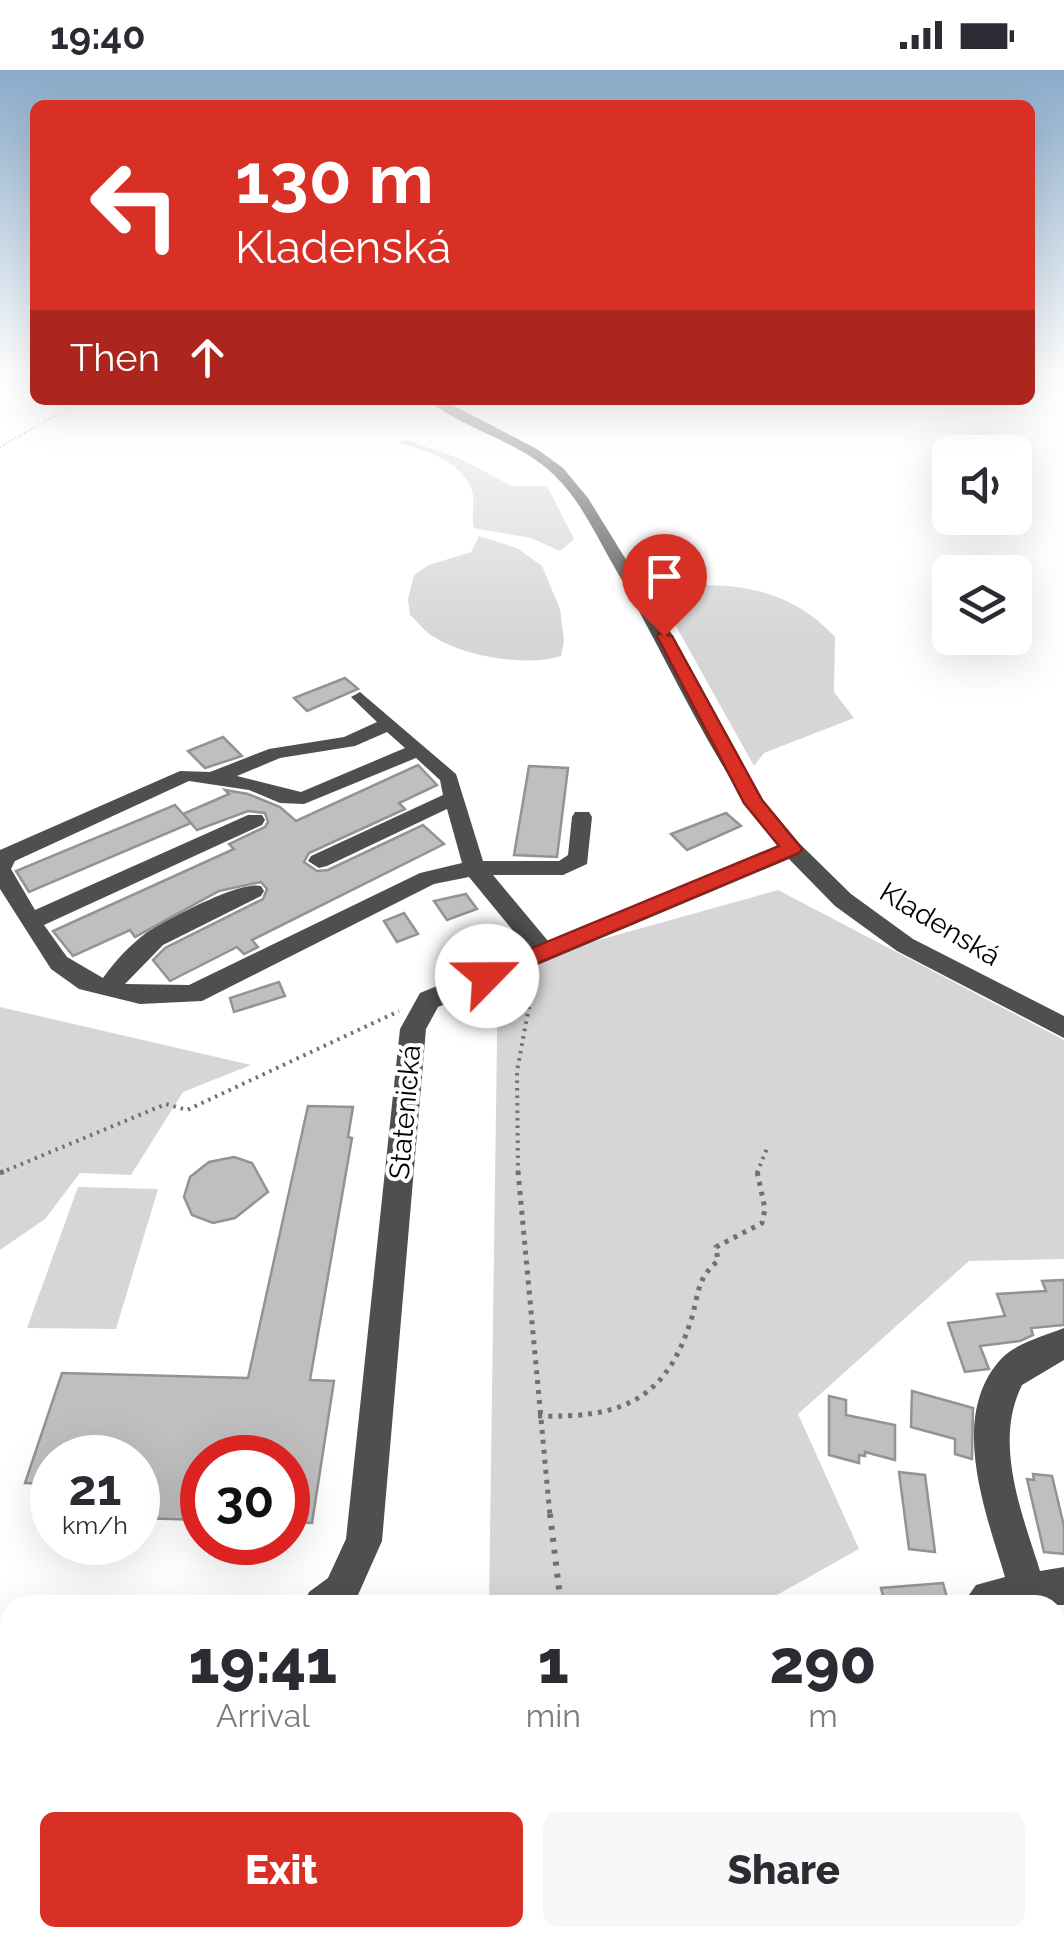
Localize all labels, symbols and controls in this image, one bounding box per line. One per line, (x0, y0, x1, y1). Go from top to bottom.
text: 19:40 (50, 13, 146, 58)
text: 130 m (235, 137, 434, 219)
icon: left (70, 140, 200, 270)
text: Kladenská (235, 221, 451, 274)
icon: ahead (180, 330, 235, 385)
text: Then (70, 335, 160, 380)
map controls (932, 435, 1032, 655)
button: sound (932, 435, 1032, 535)
pin (622, 534, 707, 637)
icon: arrive (637, 549, 692, 604)
button: layers (932, 555, 1032, 655)
street label: Kladenská (874, 875, 1006, 973)
position arrow (435, 924, 539, 1028)
street label: Statenická (383, 1043, 427, 1181)
speed limit sign: 30 (180, 1435, 310, 1565)
text: 21 (69, 1458, 121, 1517)
text: km/h (62, 1510, 128, 1540)
text: 19:41 (189, 1627, 337, 1697)
text: 1 (538, 1627, 569, 1697)
text: 290 (769, 1627, 876, 1697)
text: Arrival (216, 1697, 310, 1734)
text: min (526, 1697, 581, 1734)
text: m (808, 1697, 838, 1734)
button: Exit (40, 1812, 523, 1927)
button: Share (543, 1812, 1025, 1927)

